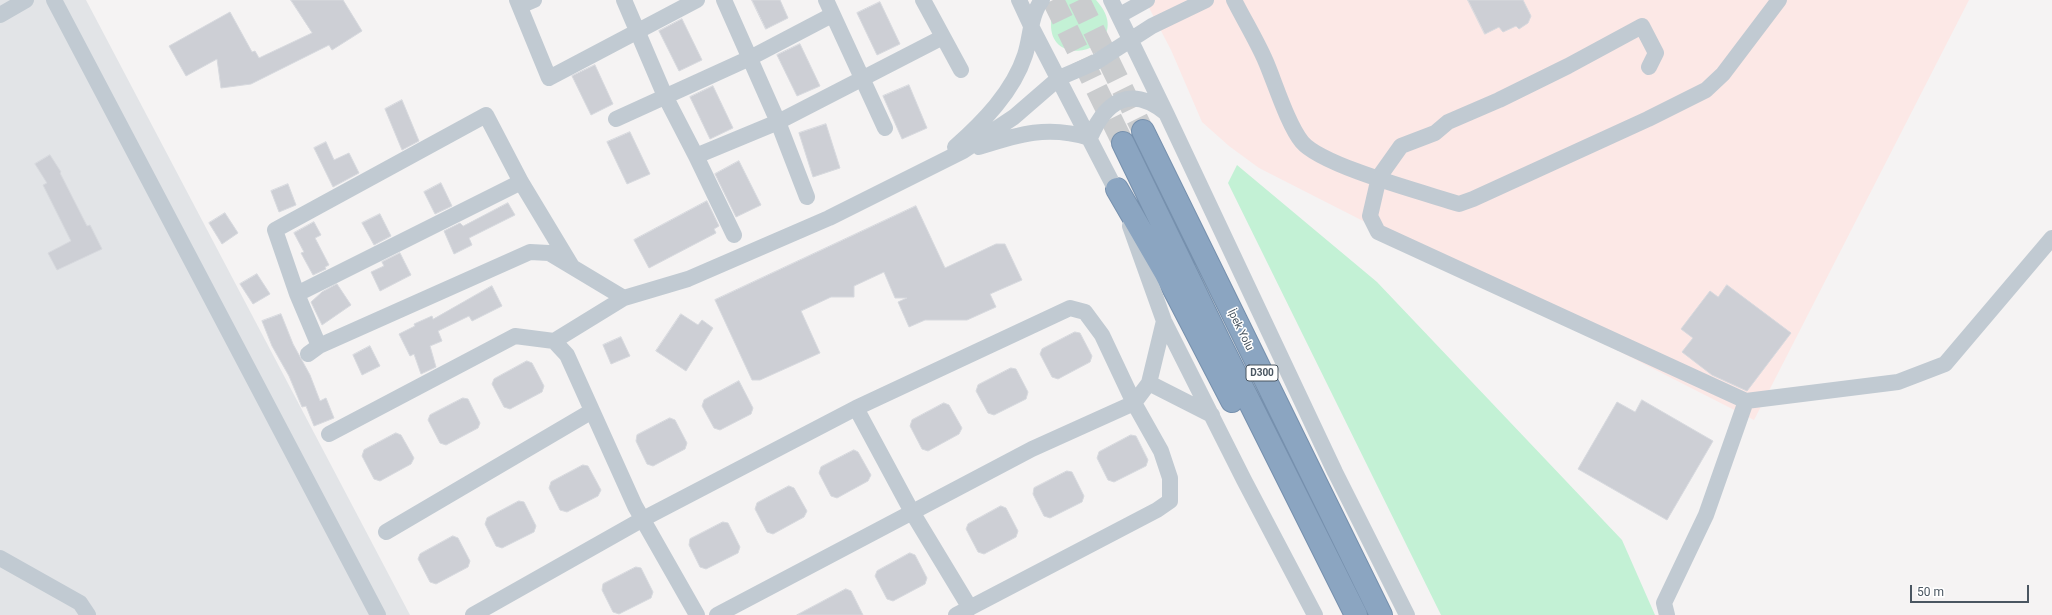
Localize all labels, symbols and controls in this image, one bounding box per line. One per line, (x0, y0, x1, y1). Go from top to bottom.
street label: İpek Yolu (1224, 307, 1256, 353)
road number: D300 (1246, 365, 1278, 381)
scale bar (1912, 577, 2031, 603)
text: 50 m (1917, 585, 1944, 599)

